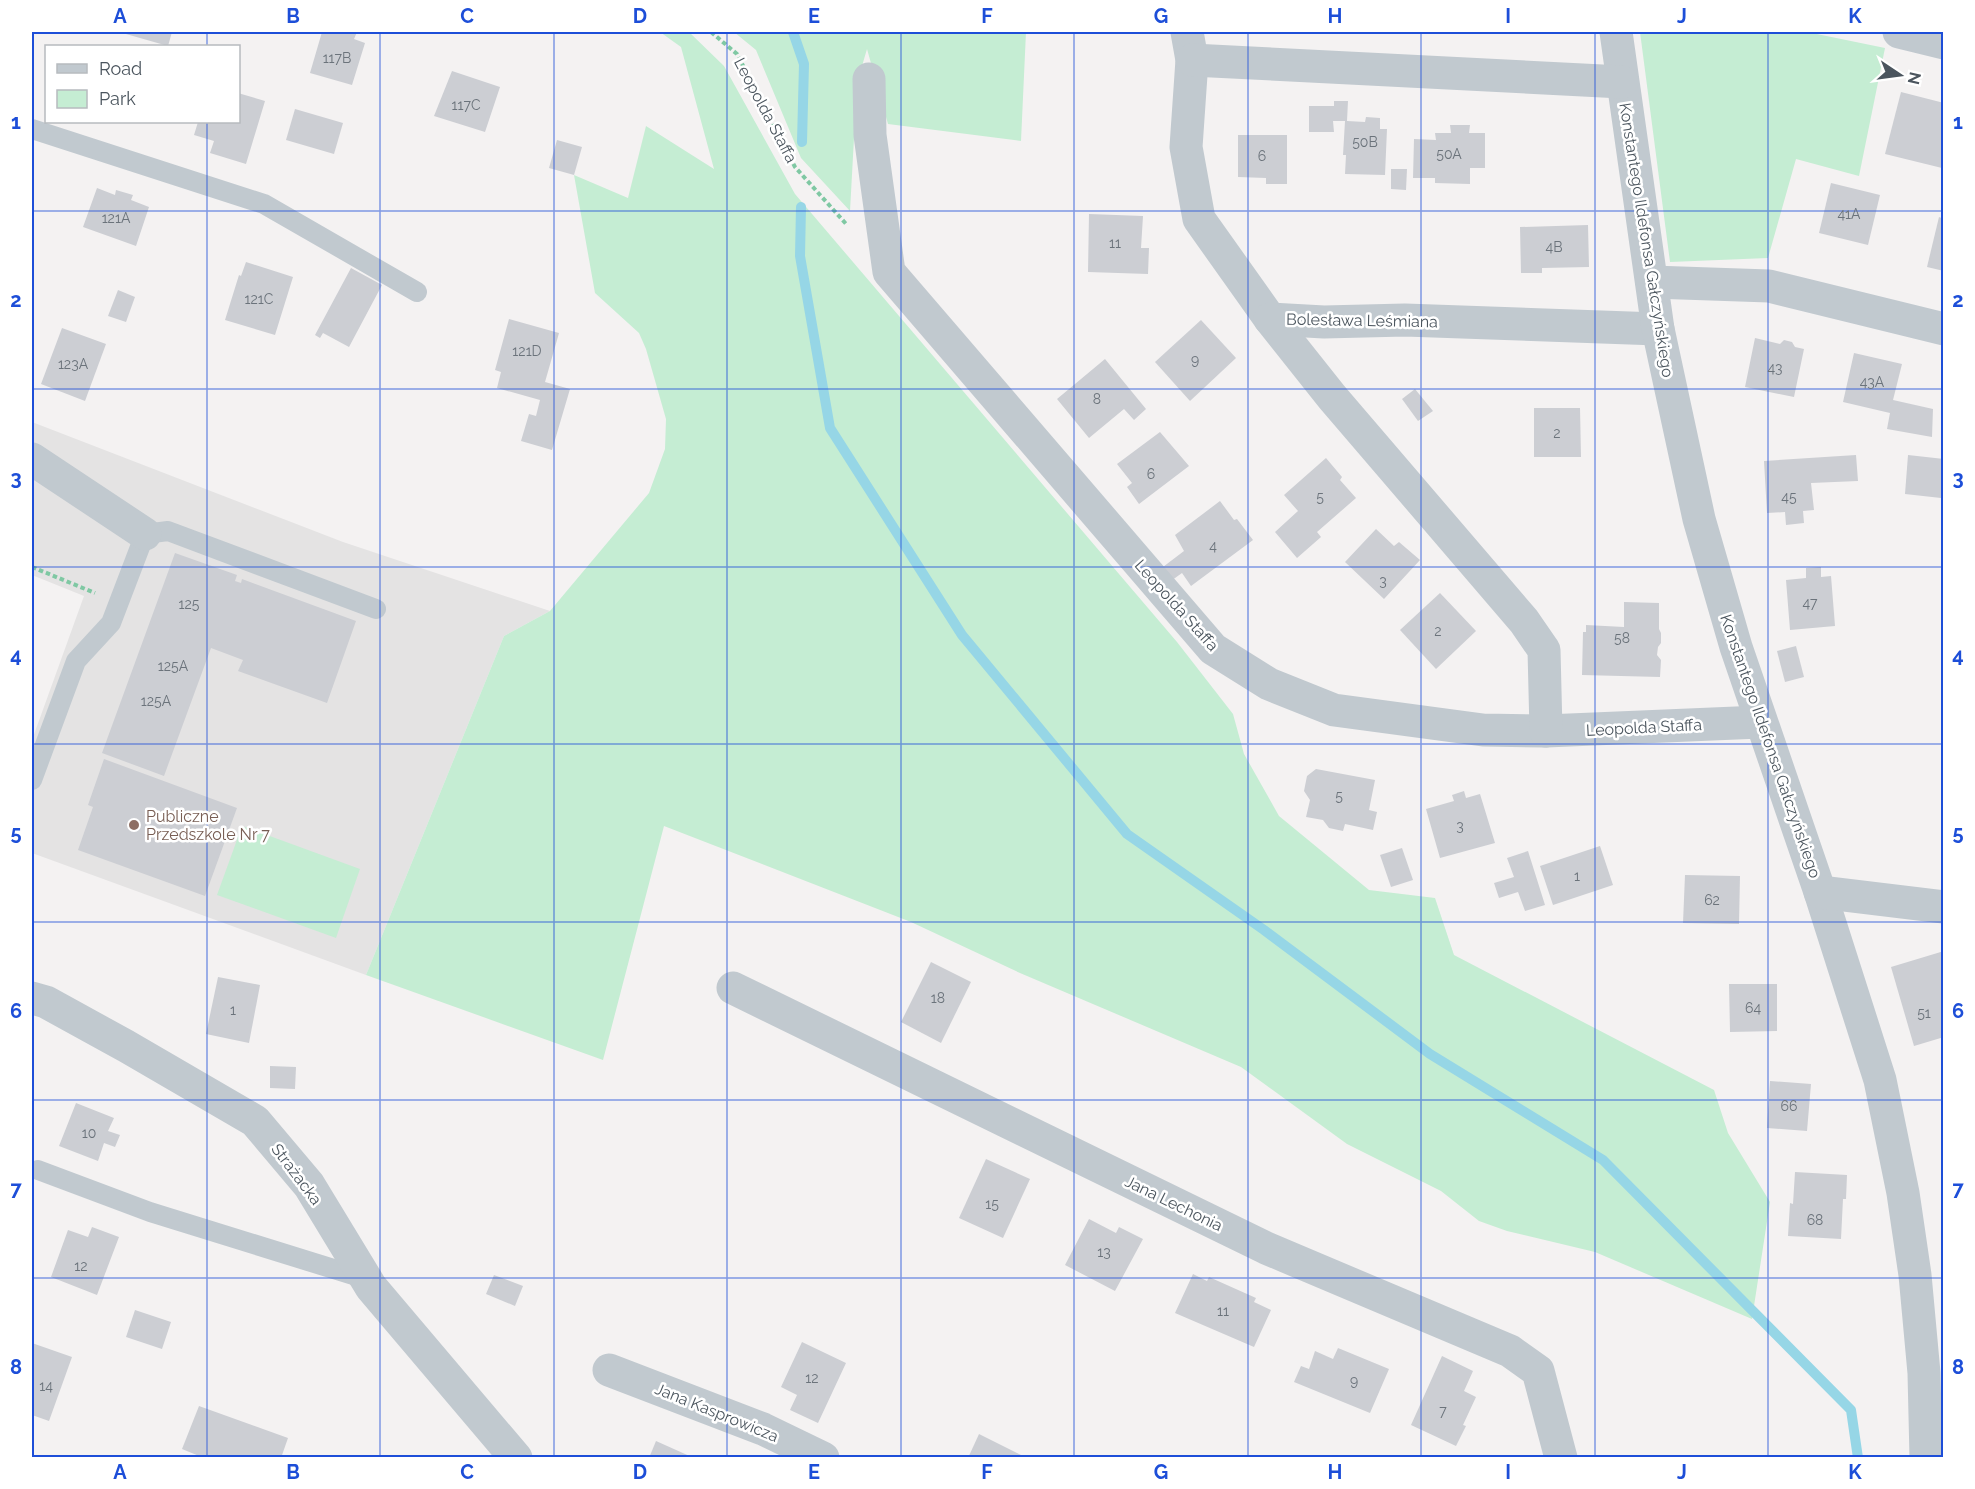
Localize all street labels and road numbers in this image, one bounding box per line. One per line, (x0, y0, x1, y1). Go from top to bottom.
street label: Leopolda Staffa (730, 55, 801, 166)
street label: Konstantego Ildefonsa Gałczyńskiego (1615, 101, 1678, 379)
street label: Bolesława Leśmiana (1286, 310, 1438, 331)
street label: Leopolda Staffa (1131, 556, 1223, 655)
street label: Konstantego Ildefonsa Gałczyńskiego (1716, 612, 1825, 881)
street label: Leopolda Staffa (1586, 715, 1703, 740)
street label: Strażacka (267, 1140, 326, 1209)
street label: Jana Lechonia (1122, 1172, 1226, 1235)
street label: Jana Kasprowicza (652, 1379, 781, 1446)

